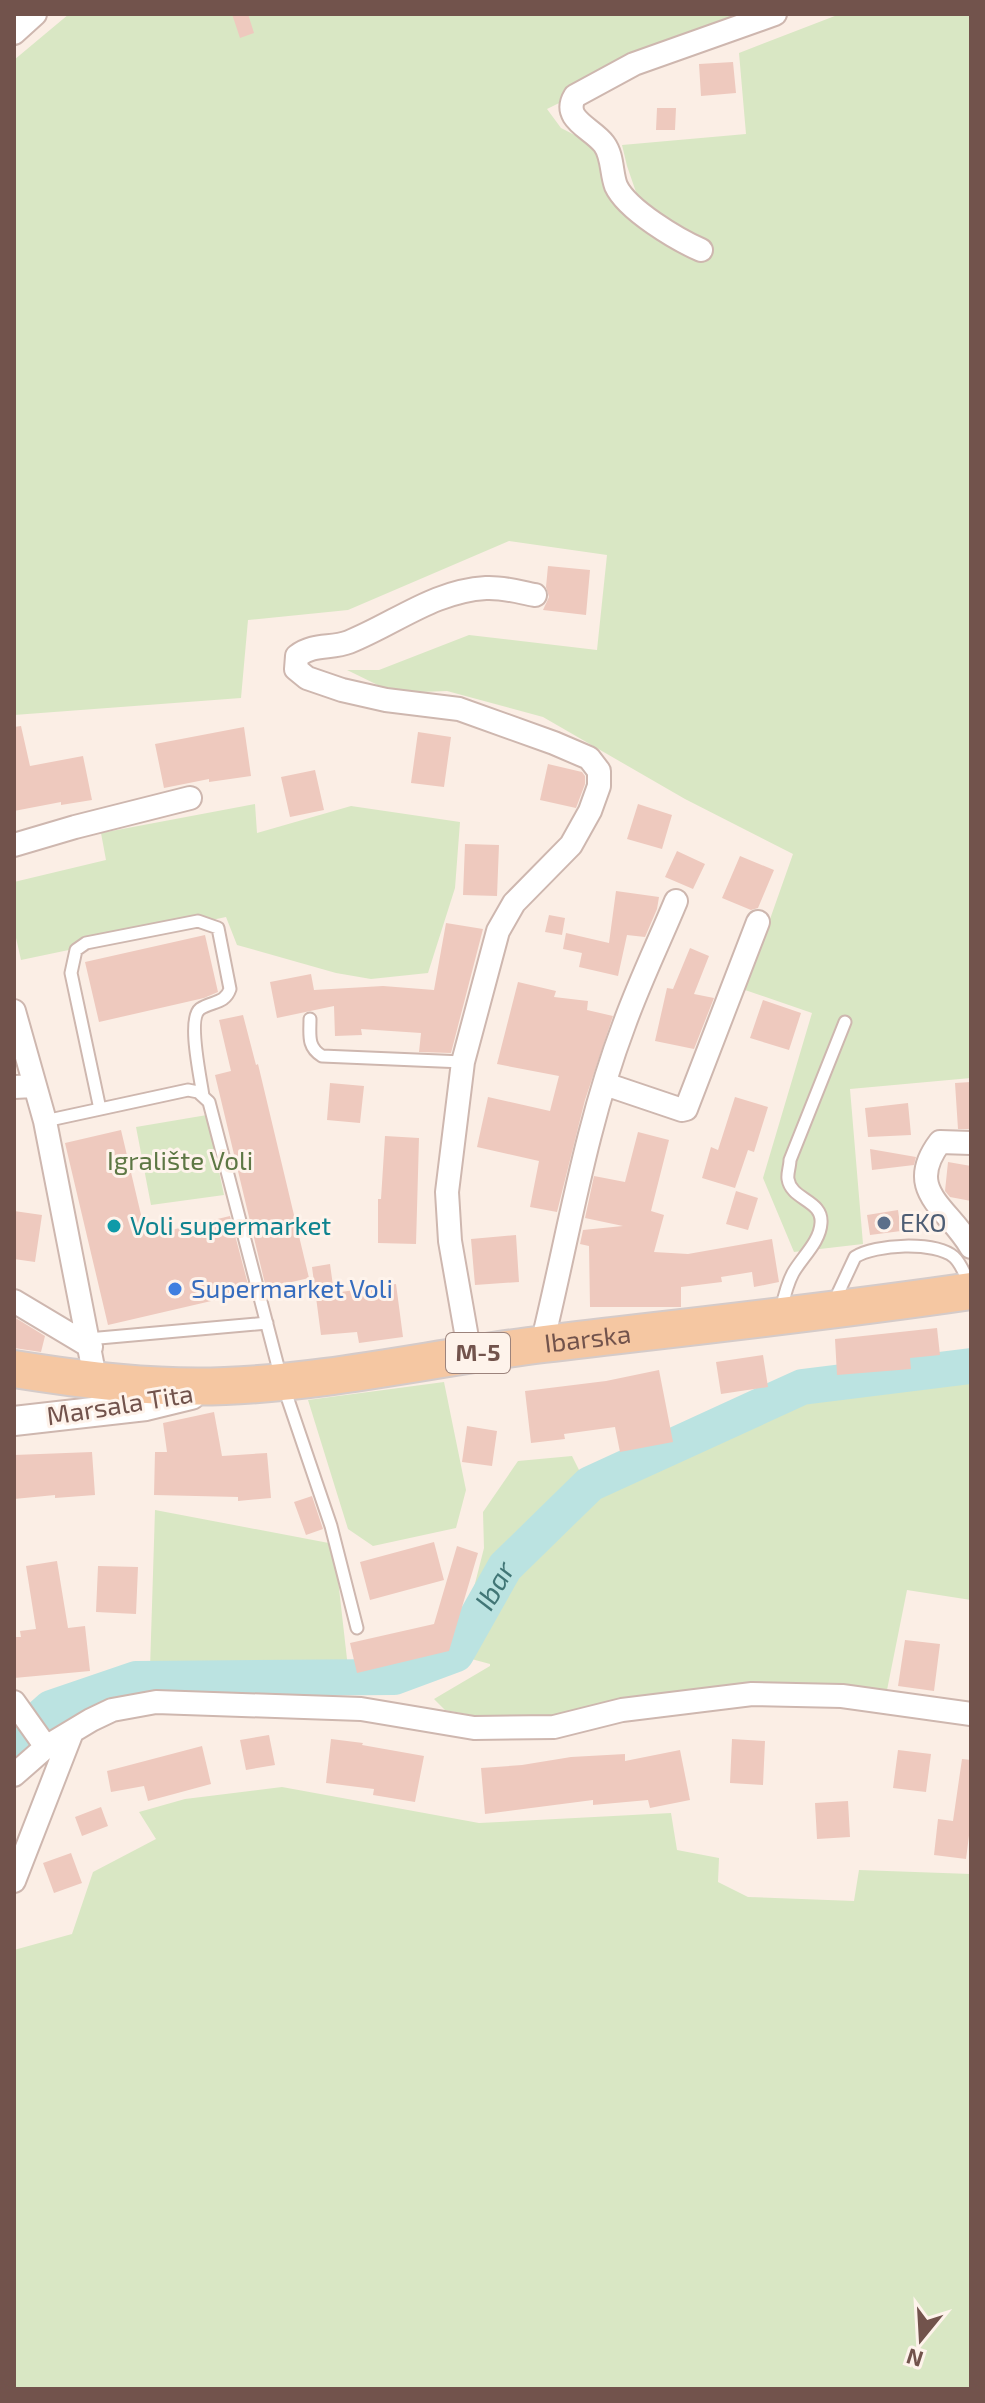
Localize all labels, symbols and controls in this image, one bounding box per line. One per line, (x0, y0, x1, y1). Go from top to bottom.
park label: Igralište Voli (107, 1144, 253, 1175)
place label: EKO (900, 1206, 947, 1237)
place label: Voli supermarket (130, 1209, 331, 1240)
marker: EKO (875, 1214, 893, 1232)
marker: Voli supermarket (105, 1217, 123, 1235)
place label: Supermarket Voli (191, 1272, 393, 1303)
marker: Supermarket Voli (166, 1280, 184, 1298)
street label: Ibarska (542, 1317, 633, 1358)
road number: M-5 (446, 1333, 510, 1373)
street label: Marsala Tita (44, 1377, 195, 1430)
water label: Ibar (466, 1554, 521, 1616)
north arrow (881, 2299, 961, 2379)
text: N (903, 2344, 926, 2374)

